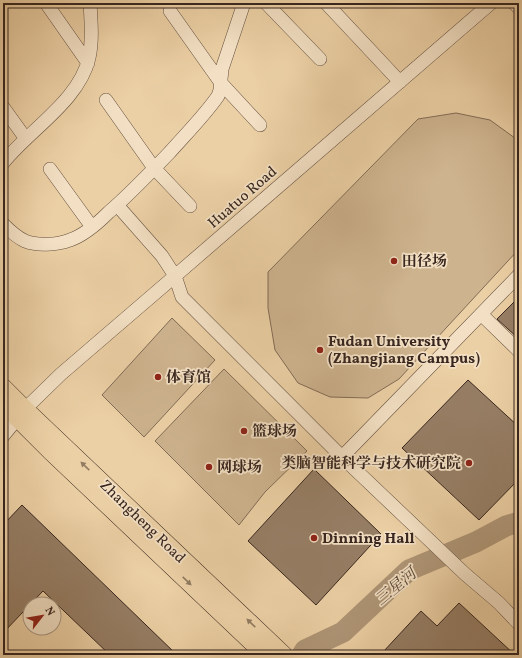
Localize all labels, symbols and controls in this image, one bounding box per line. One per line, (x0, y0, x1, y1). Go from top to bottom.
street label: Huatuo Road (204, 162, 282, 234)
place label: 田径场 (402, 252, 447, 273)
marker: 田径场 (389, 256, 399, 266)
place label: Fudan University (Zhangjiang Campus) (328, 332, 480, 370)
marker: Fudan University (Zhangjiang Campus) (315, 345, 325, 355)
place label: 体育馆 (166, 368, 211, 389)
marker: 体育馆 (153, 372, 163, 382)
place label: 篮球场 (252, 422, 297, 443)
marker: 篮球场 (239, 426, 249, 436)
place label: 类脑智能科学与技术研究院 (281, 454, 461, 475)
place label: 网球场 (217, 458, 262, 479)
marker: 类脑智能科学与技术研究院 (464, 458, 474, 468)
one-way arrow (80, 462, 90, 471)
marker: 网球场 (204, 462, 214, 472)
street label: Zhangheng Road (94, 476, 190, 569)
place label: Dinning Hall (322, 529, 415, 550)
marker: Dinning Hall (309, 533, 319, 543)
water label: 三星河 (371, 562, 424, 611)
one-way arrow (182, 576, 192, 585)
north arrow (22, 596, 62, 636)
text: N (41, 604, 58, 619)
one-way arrow (246, 619, 256, 628)

